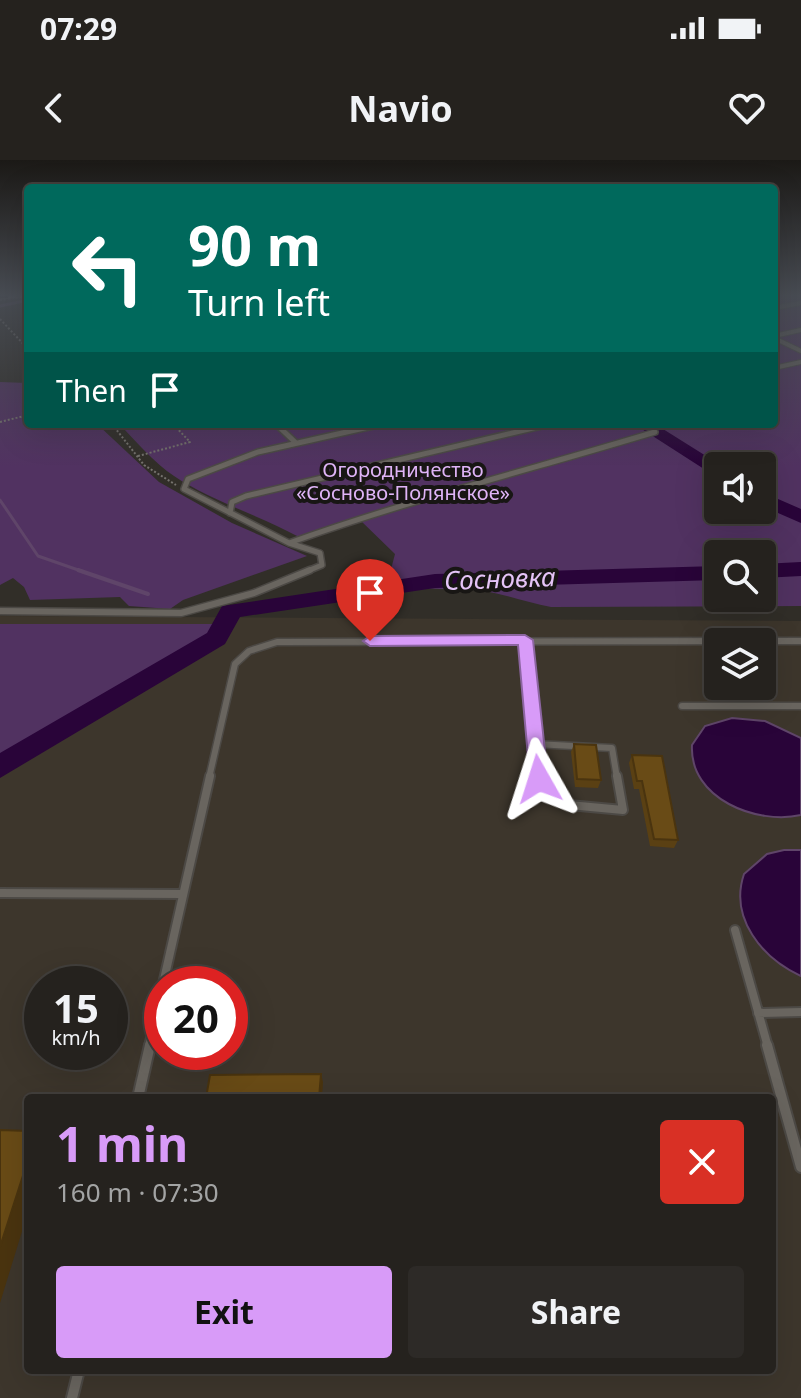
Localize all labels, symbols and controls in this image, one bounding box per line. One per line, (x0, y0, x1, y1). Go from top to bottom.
text: 07:29 (40, 8, 117, 49)
text: Navio (348, 84, 453, 133)
icon: back (32, 86, 76, 130)
icon: heart (725, 86, 769, 130)
text: 90 m (188, 206, 321, 282)
icon: left (56, 216, 160, 320)
text: Turn left (188, 278, 330, 327)
icon: arrive (143, 368, 187, 412)
text: Then (56, 370, 127, 411)
map controls (704, 452, 776, 700)
button: sound (704, 452, 776, 524)
park label: Огородничество «Сосново-Полянское» (296, 456, 510, 506)
button: search (704, 540, 776, 612)
water label: Сосновка (444, 558, 557, 598)
pin (336, 559, 404, 641)
icon: arrive (348, 571, 392, 615)
button: layers (704, 628, 776, 700)
position arrow (497, 737, 581, 821)
speed limit sign: 20 (144, 966, 248, 1070)
text: 15 (53, 980, 99, 1035)
text: km/h (51, 1024, 101, 1051)
text: 1 min (56, 1111, 188, 1176)
button: close (660, 1120, 744, 1204)
text: 160 m · 07:30 (56, 1174, 219, 1210)
button: Exit (56, 1266, 392, 1358)
button: Share (408, 1266, 744, 1358)

